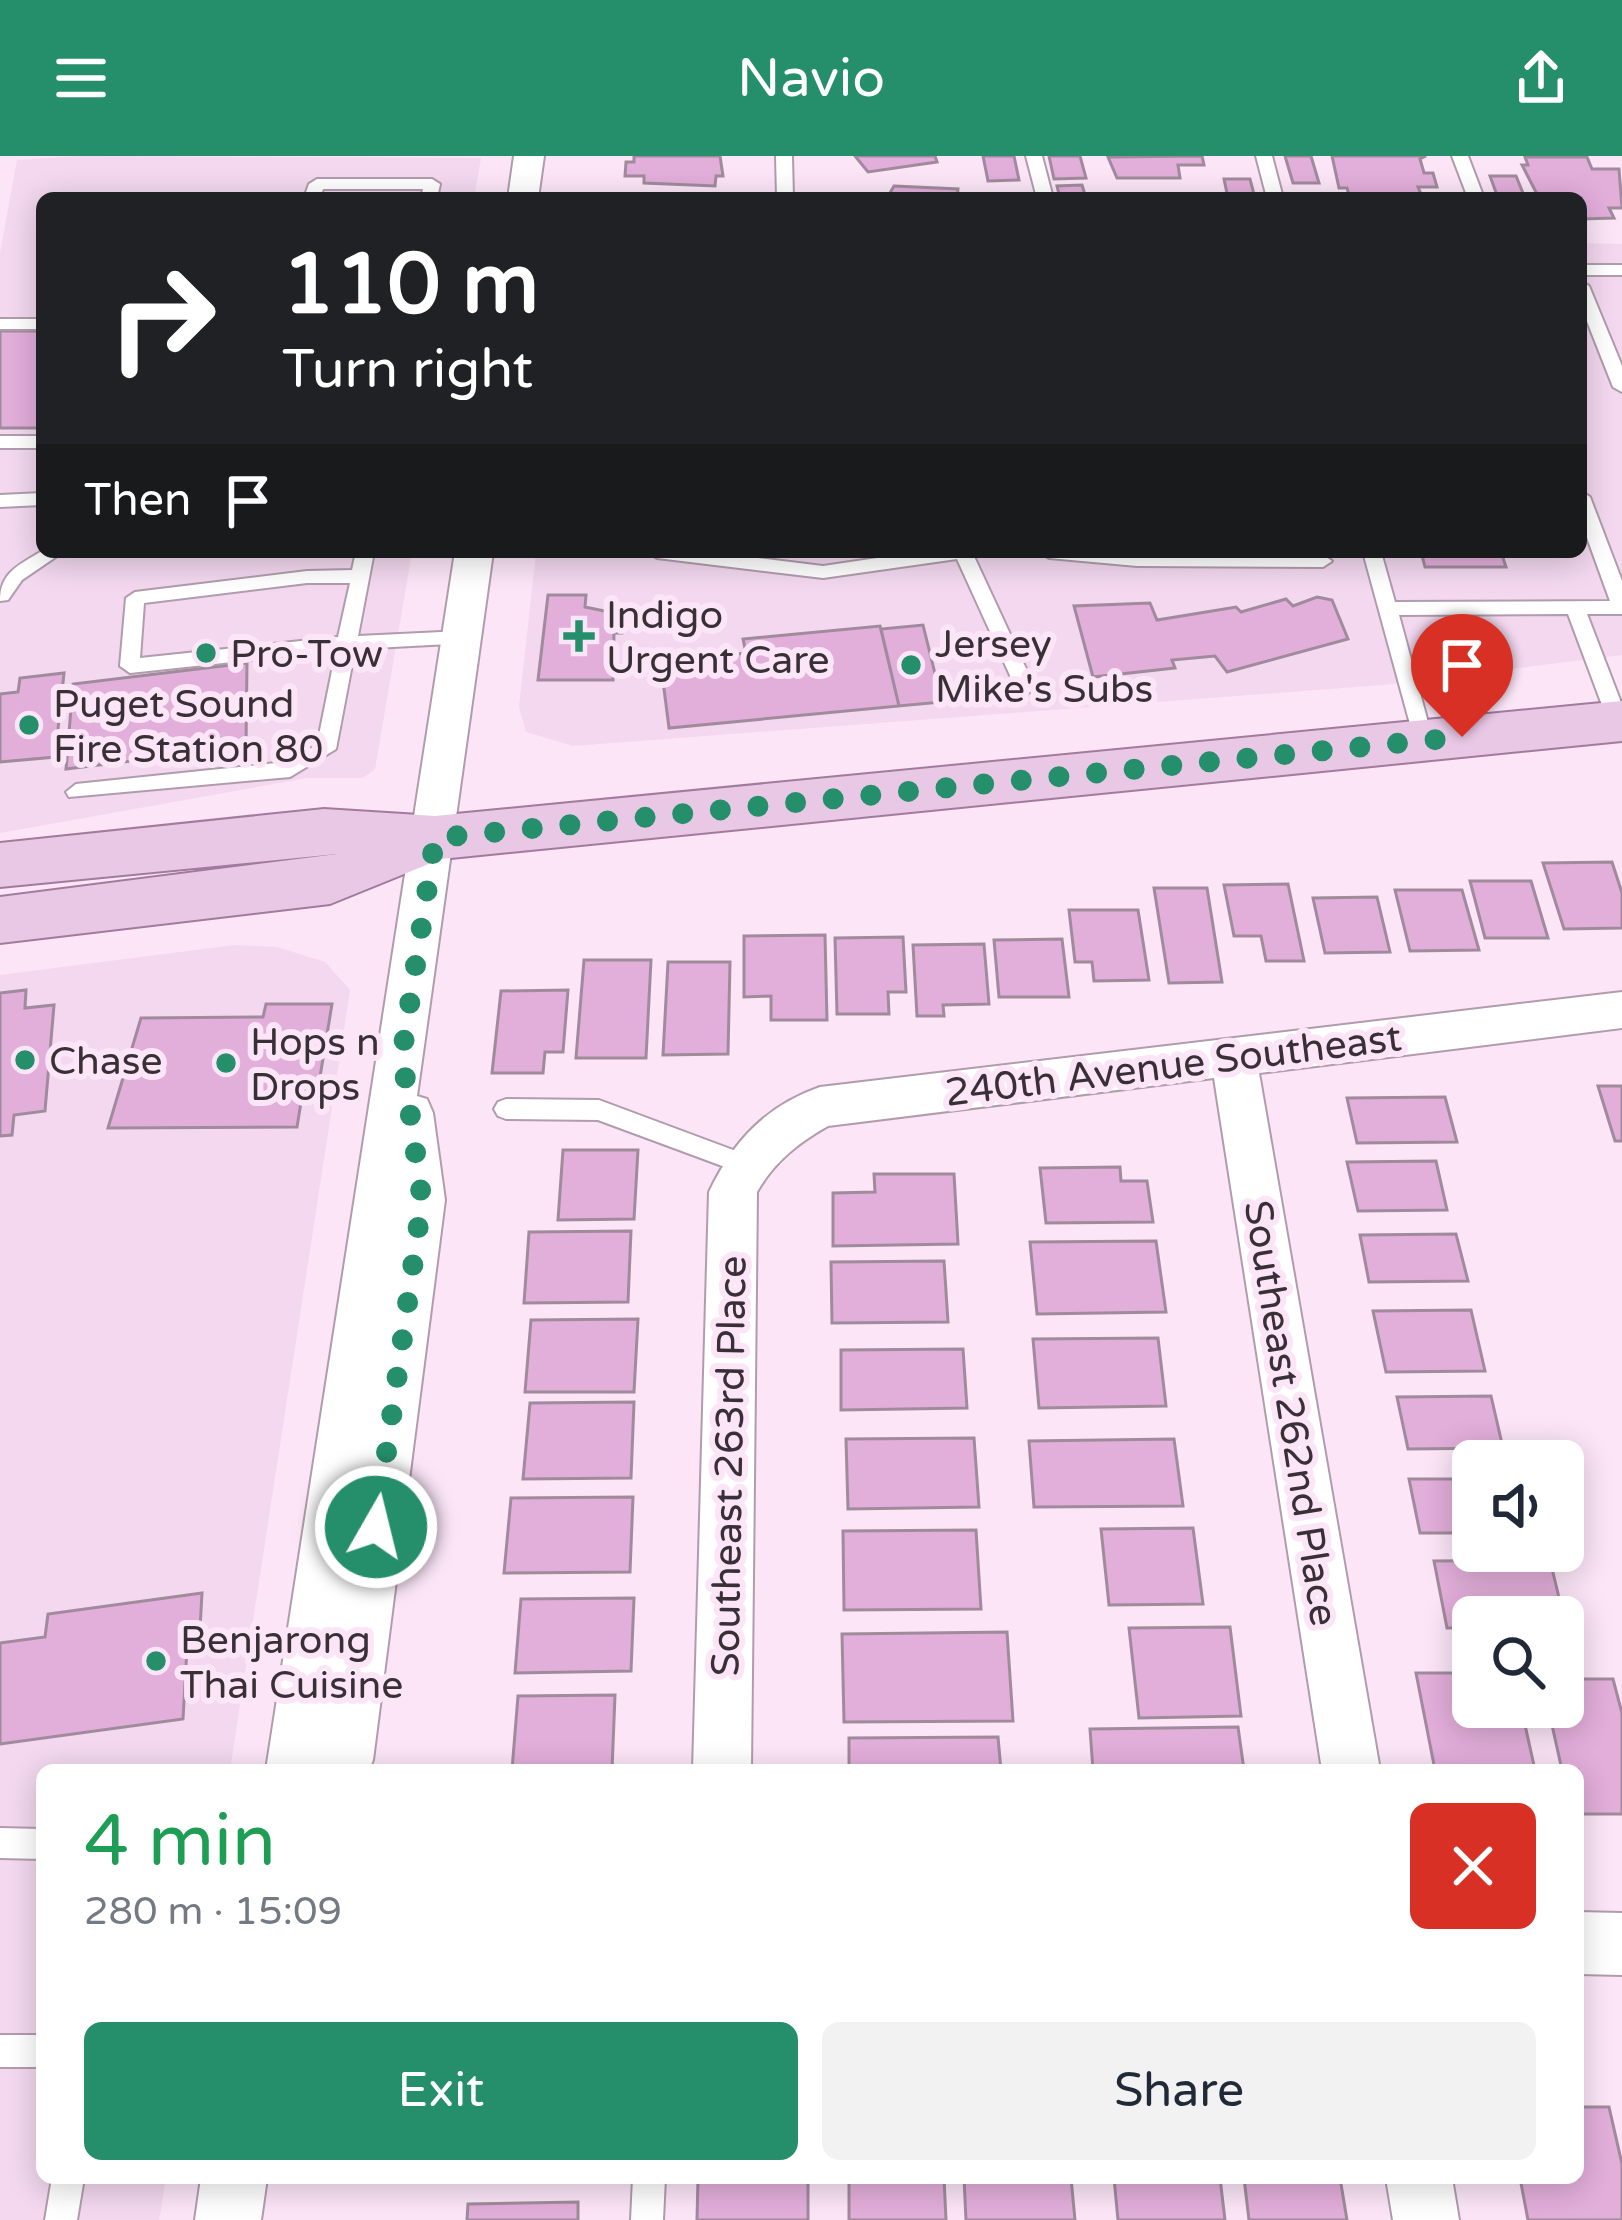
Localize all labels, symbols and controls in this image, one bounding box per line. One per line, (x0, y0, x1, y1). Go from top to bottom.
icon: menu (48, 45, 114, 111)
icon: share (1508, 45, 1574, 111)
text: Navio (737, 46, 885, 111)
text: 110 m (282, 235, 539, 336)
icon: right (84, 240, 240, 396)
text: Turn right (282, 337, 533, 402)
icon: arrive (215, 468, 281, 534)
text: Then (84, 474, 191, 528)
place label: Indigo Urgent Care (606, 592, 830, 684)
pin (1411, 614, 1513, 737)
marker: Indigo Urgent Care (563, 620, 595, 652)
place label: Jersey Mike's Subs (935, 621, 1153, 713)
place label: Pro-Tow (230, 631, 383, 678)
icon: arrive (1429, 632, 1495, 698)
marker: Pro-Tow (193, 640, 219, 666)
marker: Jersey Mike's Subs (898, 652, 924, 678)
place label: Puget Sound Fire Station 80 (53, 681, 323, 773)
marker: Puget Sound Fire Station 80 (16, 712, 42, 738)
street label: 240th Avenue Southeast (942, 1014, 1404, 1117)
place label: Hops n Drops (250, 1019, 380, 1111)
place label: Chase (49, 1038, 163, 1085)
marker: Chase (12, 1047, 38, 1073)
marker: Hops n Drops (213, 1050, 239, 1076)
street label: Southeast 262nd Place (1234, 1197, 1347, 1629)
street label: Southeast 263rd Place (702, 1255, 757, 1677)
map controls (1452, 1440, 1584, 1728)
button: sound (1452, 1440, 1584, 1572)
position arrow (313, 1464, 439, 1590)
button: search (1452, 1596, 1584, 1728)
place label: Benjarong Thai Cuisine (180, 1617, 403, 1709)
marker: Benjarong Thai Cuisine (143, 1648, 169, 1674)
text: 4 min (84, 1799, 276, 1886)
button: close (1410, 1803, 1536, 1929)
text: 280 m · 15:09 (84, 1888, 342, 1935)
button: Exit (84, 2022, 798, 2160)
button: Share (822, 2022, 1536, 2160)

